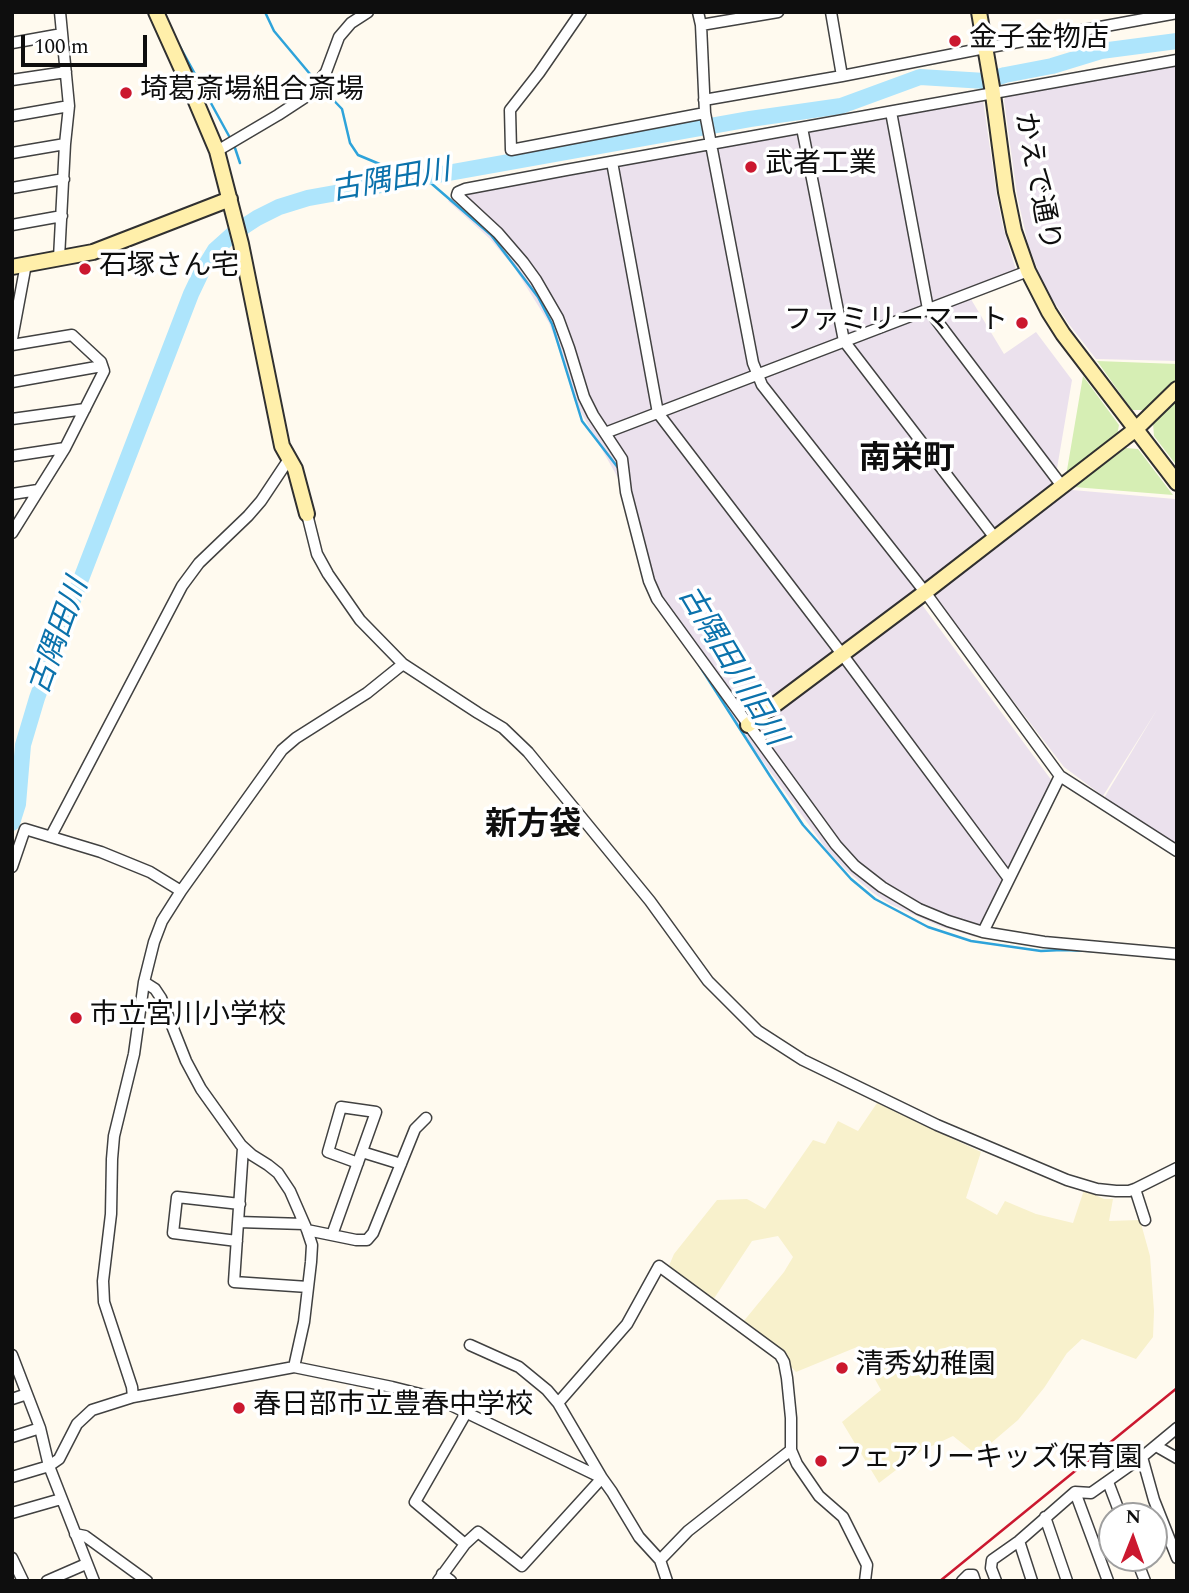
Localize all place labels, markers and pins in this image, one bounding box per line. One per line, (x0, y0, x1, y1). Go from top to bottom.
place label: 金子金物店 (969, 24, 1109, 58)
marker: 金子金物店 (947, 33, 963, 49)
place label: 埼葛斎場組合斎場 (140, 76, 364, 110)
marker: 埼葛斎場組合斎場 (118, 85, 134, 101)
place label: 武者工業 (765, 150, 877, 184)
marker: 武者工業 (743, 159, 759, 175)
place label: 石塚さん宅 (99, 252, 239, 286)
marker: 石塚さん宅 (77, 261, 93, 277)
place label: ファミリーマート (784, 306, 1008, 340)
marker: ファミリーマート (1014, 315, 1030, 331)
place label: 市立宮川小学校 (90, 1001, 286, 1035)
marker: 市立宮川小学校 (68, 1010, 84, 1026)
place label: 清秀幼稚園 (856, 1351, 996, 1385)
marker: 清秀幼稚園 (834, 1360, 850, 1376)
place label: 春日部市立豊春中学校 (253, 1391, 533, 1425)
marker: 春日部市立豊春中学校 (231, 1400, 247, 1416)
place label: フェアリーキッズ保育園 (835, 1444, 1143, 1478)
marker: フェアリーキッズ保育園 (813, 1453, 829, 1469)

